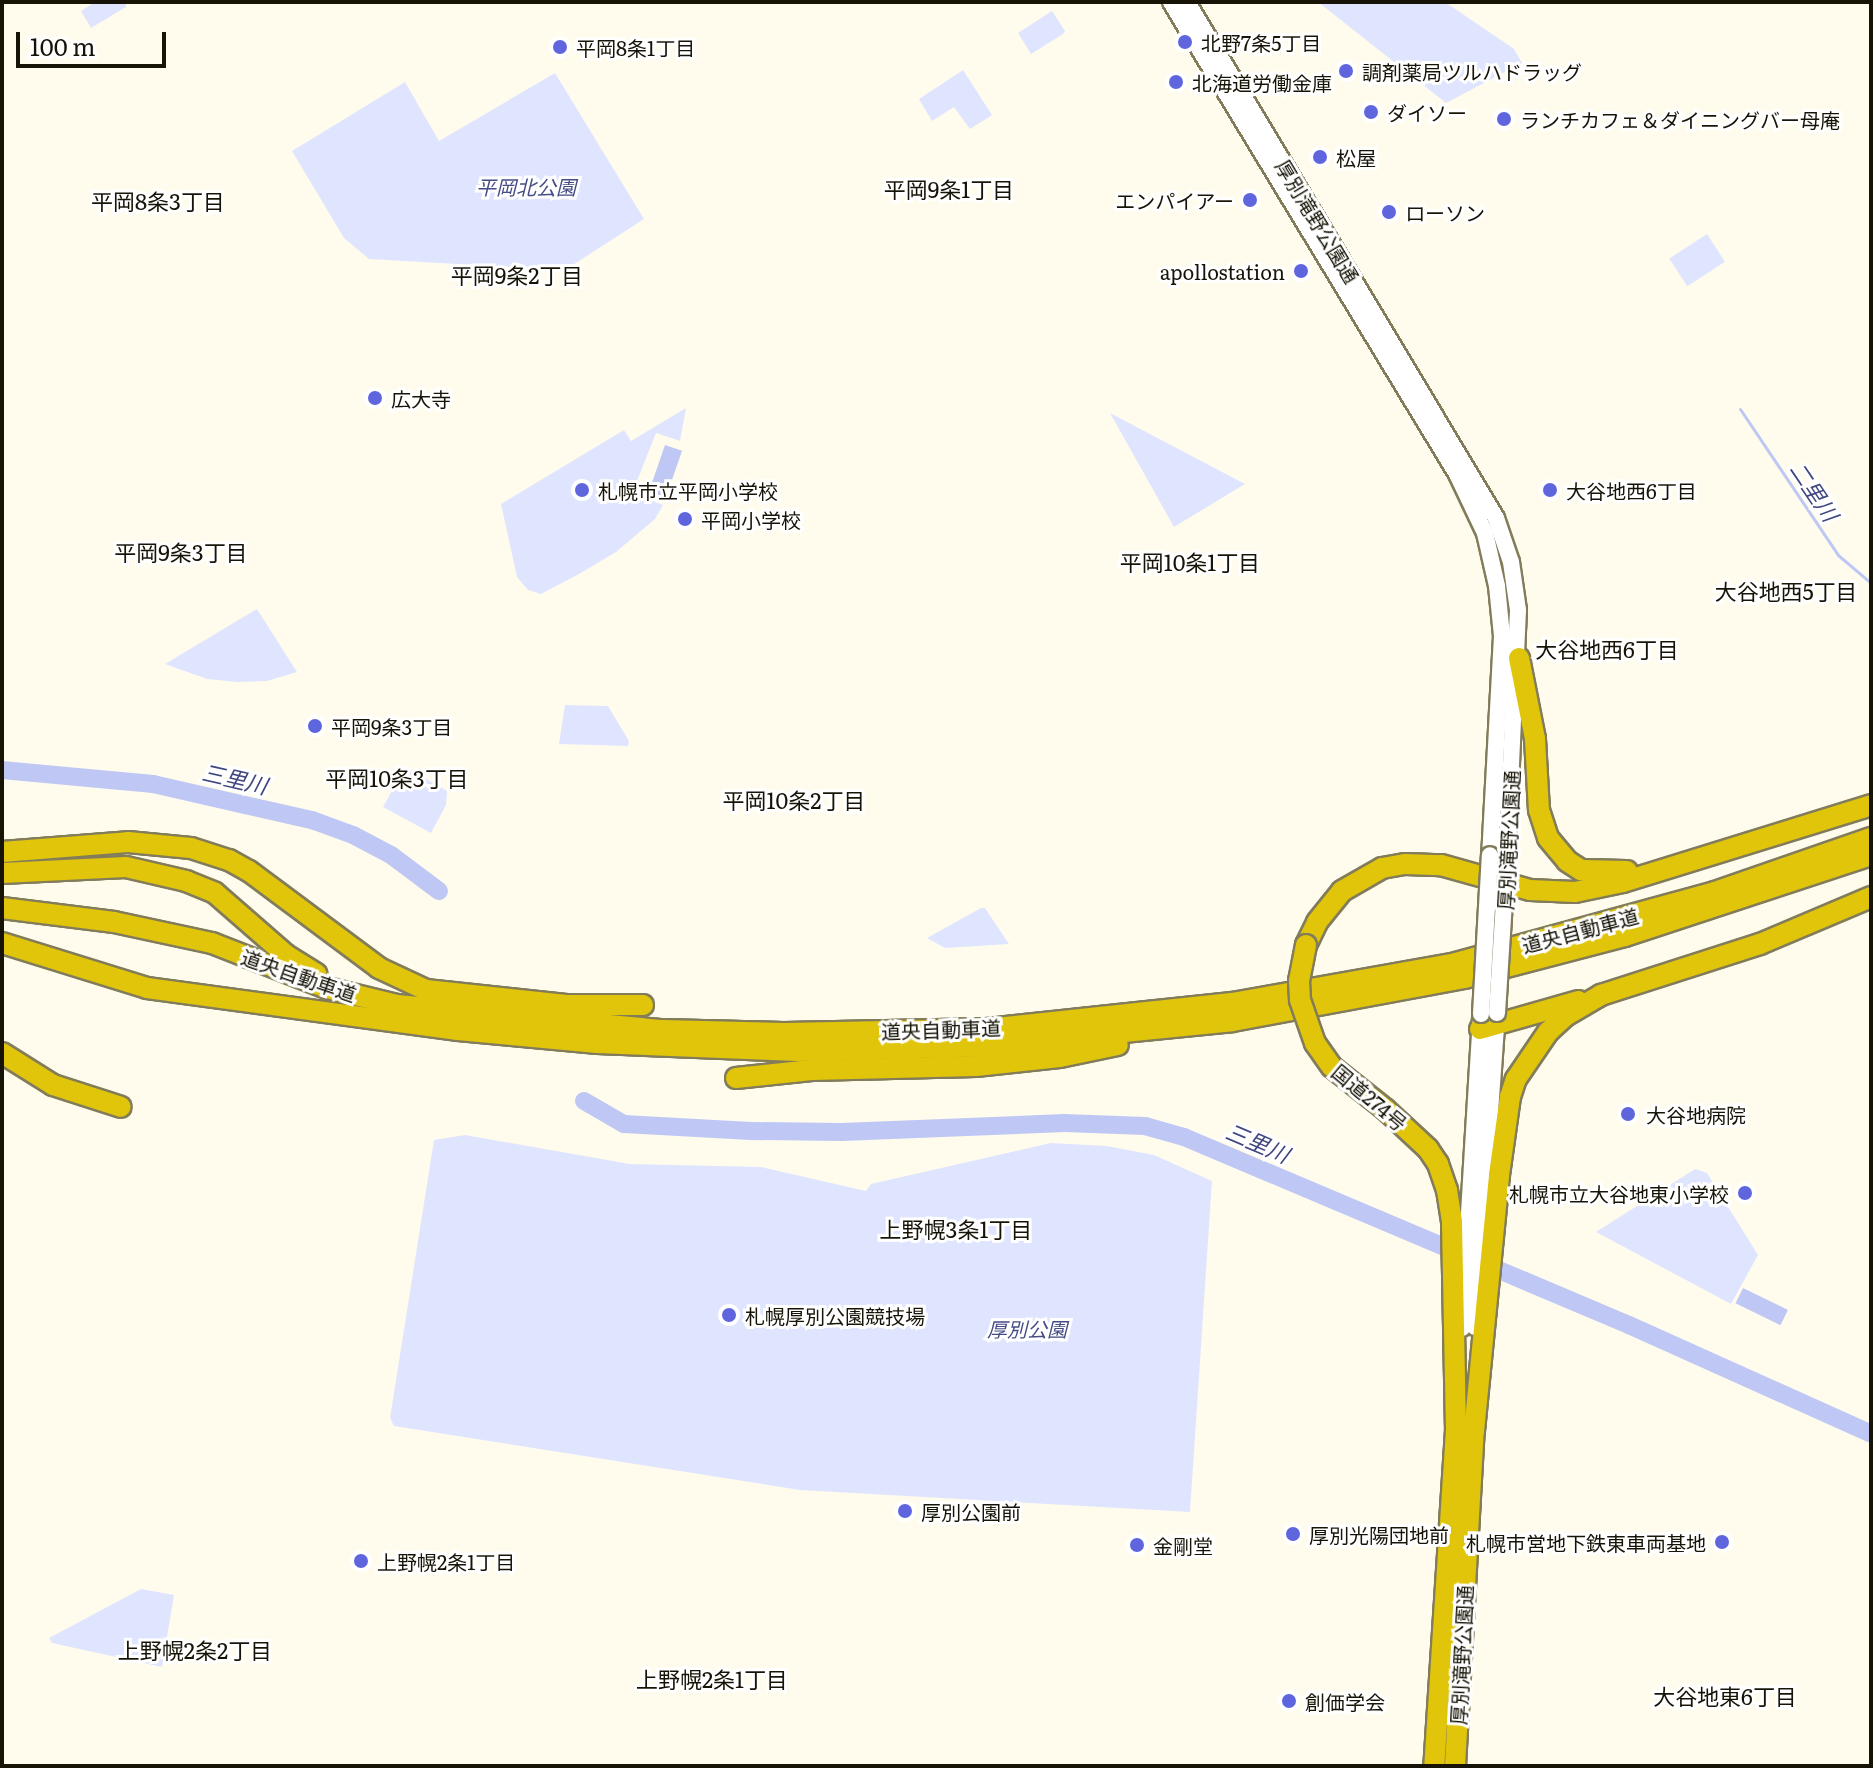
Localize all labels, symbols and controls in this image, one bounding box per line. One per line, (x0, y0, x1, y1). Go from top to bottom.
scale bar (20, 16, 170, 66)
text: 100 m (30, 28, 96, 63)
place label: 北野7条5丁目 (1201, 30, 1321, 54)
marker: 北野7条5丁目 (1176, 33, 1194, 51)
place label: 平岡8条1丁目 (576, 35, 695, 59)
marker: 平岡8条1丁目 (551, 38, 569, 56)
place label: 調剤薬局ツルハドラッグ (1362, 59, 1582, 83)
marker: 調剤薬局ツルハドラッグ (1337, 62, 1355, 80)
place label: 北海道労働金庫 (1192, 70, 1332, 94)
marker: 北海道労働金庫 (1167, 73, 1185, 91)
place label: ダイソー (1387, 100, 1467, 124)
marker: ダイソー (1362, 103, 1380, 121)
place label: ランチカフェ＆ダイニングバー母庵 (1520, 107, 1840, 131)
marker: ランチカフェ＆ダイニングバー母庵 (1495, 110, 1513, 128)
place label: 松屋 (1336, 145, 1376, 169)
marker: 松屋 (1311, 148, 1329, 166)
street label: 厚別滝野公園通 (1272, 155, 1364, 287)
park label: 平岡北公園 (476, 174, 576, 198)
district label: 平岡9条1丁目 (884, 176, 1014, 202)
district label: 平岡8条3丁目 (91, 188, 225, 214)
place label: エンパイアー (1115, 188, 1234, 212)
marker: エンパイアー (1241, 191, 1259, 209)
place label: ローソン (1405, 200, 1485, 224)
marker: ローソン (1380, 203, 1398, 221)
place label: apollostation (1160, 259, 1285, 283)
district label: 平岡9条2丁目 (451, 262, 583, 288)
marker: apollostation (1292, 262, 1310, 280)
place label: 広大寺 (391, 386, 451, 410)
marker: 広大寺 (366, 389, 384, 407)
water label: 二里川 (1786, 456, 1844, 526)
place label: 札幌市立平岡小学校 (598, 478, 778, 502)
place label: 大谷地西6丁目 (1566, 478, 1697, 502)
marker: 札幌市立平岡小学校 (573, 481, 591, 499)
marker: 大谷地西6丁目 (1541, 481, 1559, 499)
place label: 平岡小学校 (701, 507, 801, 531)
marker: 平岡小学校 (676, 510, 694, 528)
district label: 平岡9条3丁目 (114, 539, 248, 565)
district label: 平岡10条1丁目 (1120, 549, 1260, 575)
district label: 大谷地西5丁目 (1714, 578, 1858, 604)
district label: 大谷地西6丁目 (1535, 636, 1679, 662)
place label: 平岡9条3丁目 (331, 714, 452, 738)
marker: 平岡9条3丁目 (306, 717, 324, 735)
water label: 三里川 (200, 758, 270, 798)
district label: 平岡10条3丁目 (325, 765, 469, 791)
street label: 厚別滝野公園通 (1492, 769, 1524, 911)
district label: 平岡10条2丁目 (723, 787, 865, 813)
street label: 道央自動車道 (1519, 903, 1641, 957)
street label: 道央自動車道 (238, 944, 360, 1006)
street label: 道央自動車道 (881, 1015, 1001, 1043)
street label: 国道274号 (1328, 1059, 1412, 1135)
place label: 大谷地病院 (1646, 1102, 1746, 1126)
marker: 大谷地病院 (1617, 1103, 1639, 1125)
water label: 三里川 (1222, 1117, 1294, 1167)
place label: 札幌市立大谷地東小学校 (1509, 1181, 1729, 1205)
marker: 札幌市立大谷地東小学校 (1736, 1184, 1754, 1202)
district label: 上野幌3条1丁目 (880, 1216, 1032, 1242)
place label: 札幌厚別公園競技場 (745, 1303, 925, 1327)
marker: 札幌厚別公園競技場 (720, 1306, 738, 1324)
park label: 厚別公園 (987, 1316, 1067, 1340)
place label: 厚別公園前 (921, 1499, 1021, 1523)
marker: 厚別公園前 (896, 1502, 914, 1520)
place label: 厚別光陽団地前 (1309, 1522, 1449, 1546)
marker: 厚別光陽団地前 (1284, 1525, 1302, 1543)
place label: 札幌市営地下鉄東車両基地 (1466, 1530, 1706, 1554)
place label: 金剛堂 (1153, 1533, 1213, 1557)
marker: 札幌市営地下鉄東車両基地 (1713, 1533, 1731, 1551)
marker: 金剛堂 (1128, 1536, 1146, 1554)
place label: 上野幌2条1丁目 (377, 1549, 515, 1573)
marker: 上野幌2条1丁目 (352, 1552, 370, 1570)
street label: 厚別滝野公園通 (1445, 1584, 1477, 1726)
district label: 上野幌2条2丁目 (118, 1637, 272, 1663)
district label: 上野幌2条1丁目 (636, 1666, 788, 1692)
district label: 大谷地東6丁目 (1653, 1683, 1797, 1709)
place label: 創価学会 (1305, 1689, 1385, 1713)
marker: 創価学会 (1280, 1692, 1298, 1710)

